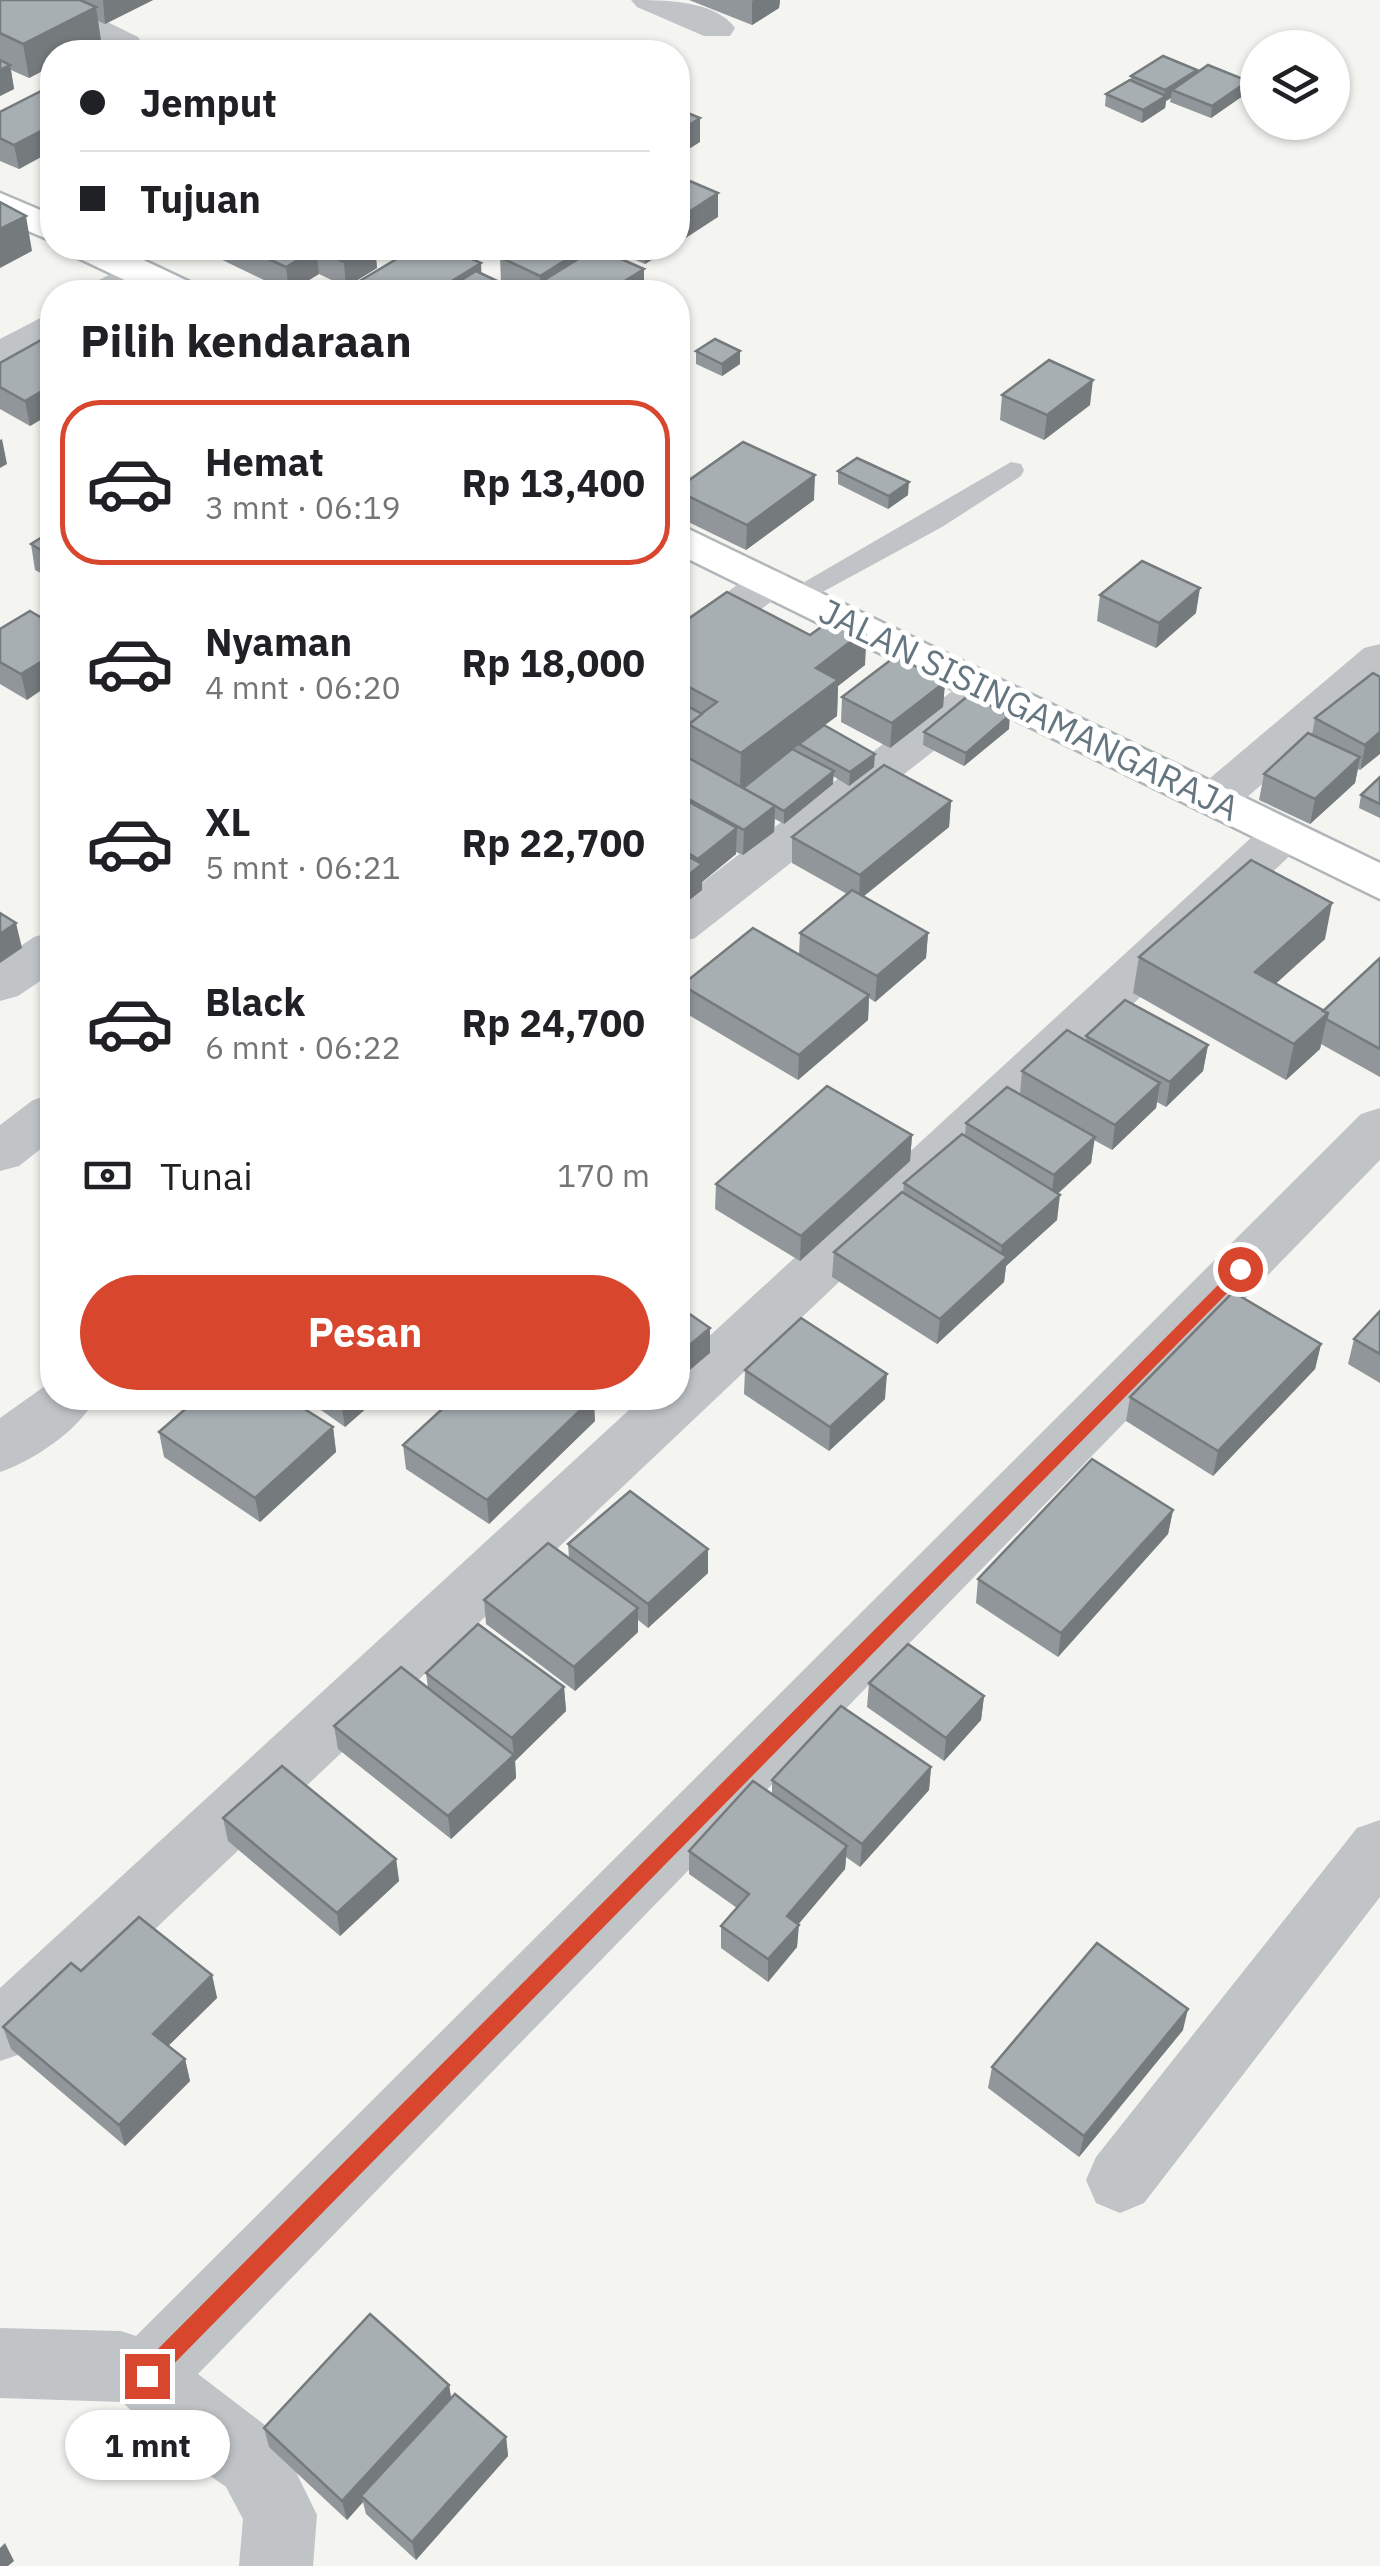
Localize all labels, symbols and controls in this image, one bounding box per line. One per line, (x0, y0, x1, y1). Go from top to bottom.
map controls (1240, 30, 1350, 140)
button: layers (1240, 30, 1350, 140)
text: Jemput (140, 78, 277, 127)
text: Tujuan (140, 174, 261, 223)
text: Pilih kendaraan (80, 311, 412, 369)
text: Hemat (205, 437, 324, 486)
icon: car (85, 438, 175, 528)
text: Rp 13,400 (462, 458, 645, 507)
text: 3 mnt · 06:19 (205, 486, 401, 528)
street label: JALAN SISINGAMANGARAJA (812, 587, 1247, 831)
text: Nyaman (205, 617, 352, 666)
icon: car (85, 618, 175, 708)
text: Rp 18,000 (462, 638, 645, 687)
text: 4 mnt · 06:20 (205, 666, 401, 708)
text: XL (205, 797, 251, 846)
icon: car (85, 798, 175, 888)
text: Rp 22,700 (462, 818, 645, 867)
text: 5 mnt · 06:21 (205, 846, 401, 888)
text: Black (205, 977, 305, 1026)
icon: car (85, 978, 175, 1068)
text: Rp 24,700 (462, 998, 645, 1047)
text: 6 mnt · 06:22 (205, 1026, 401, 1068)
icon: cash (80, 1148, 135, 1203)
text: Tunai (160, 1151, 253, 1200)
text: 170 m (557, 1154, 650, 1196)
route start (1218, 1247, 1263, 1292)
button: Pesan (80, 1275, 650, 1390)
route end (125, 2354, 170, 2399)
callout: 1 mnt (64, 2411, 230, 2481)
text: 1 mnt (104, 2424, 191, 2466)

